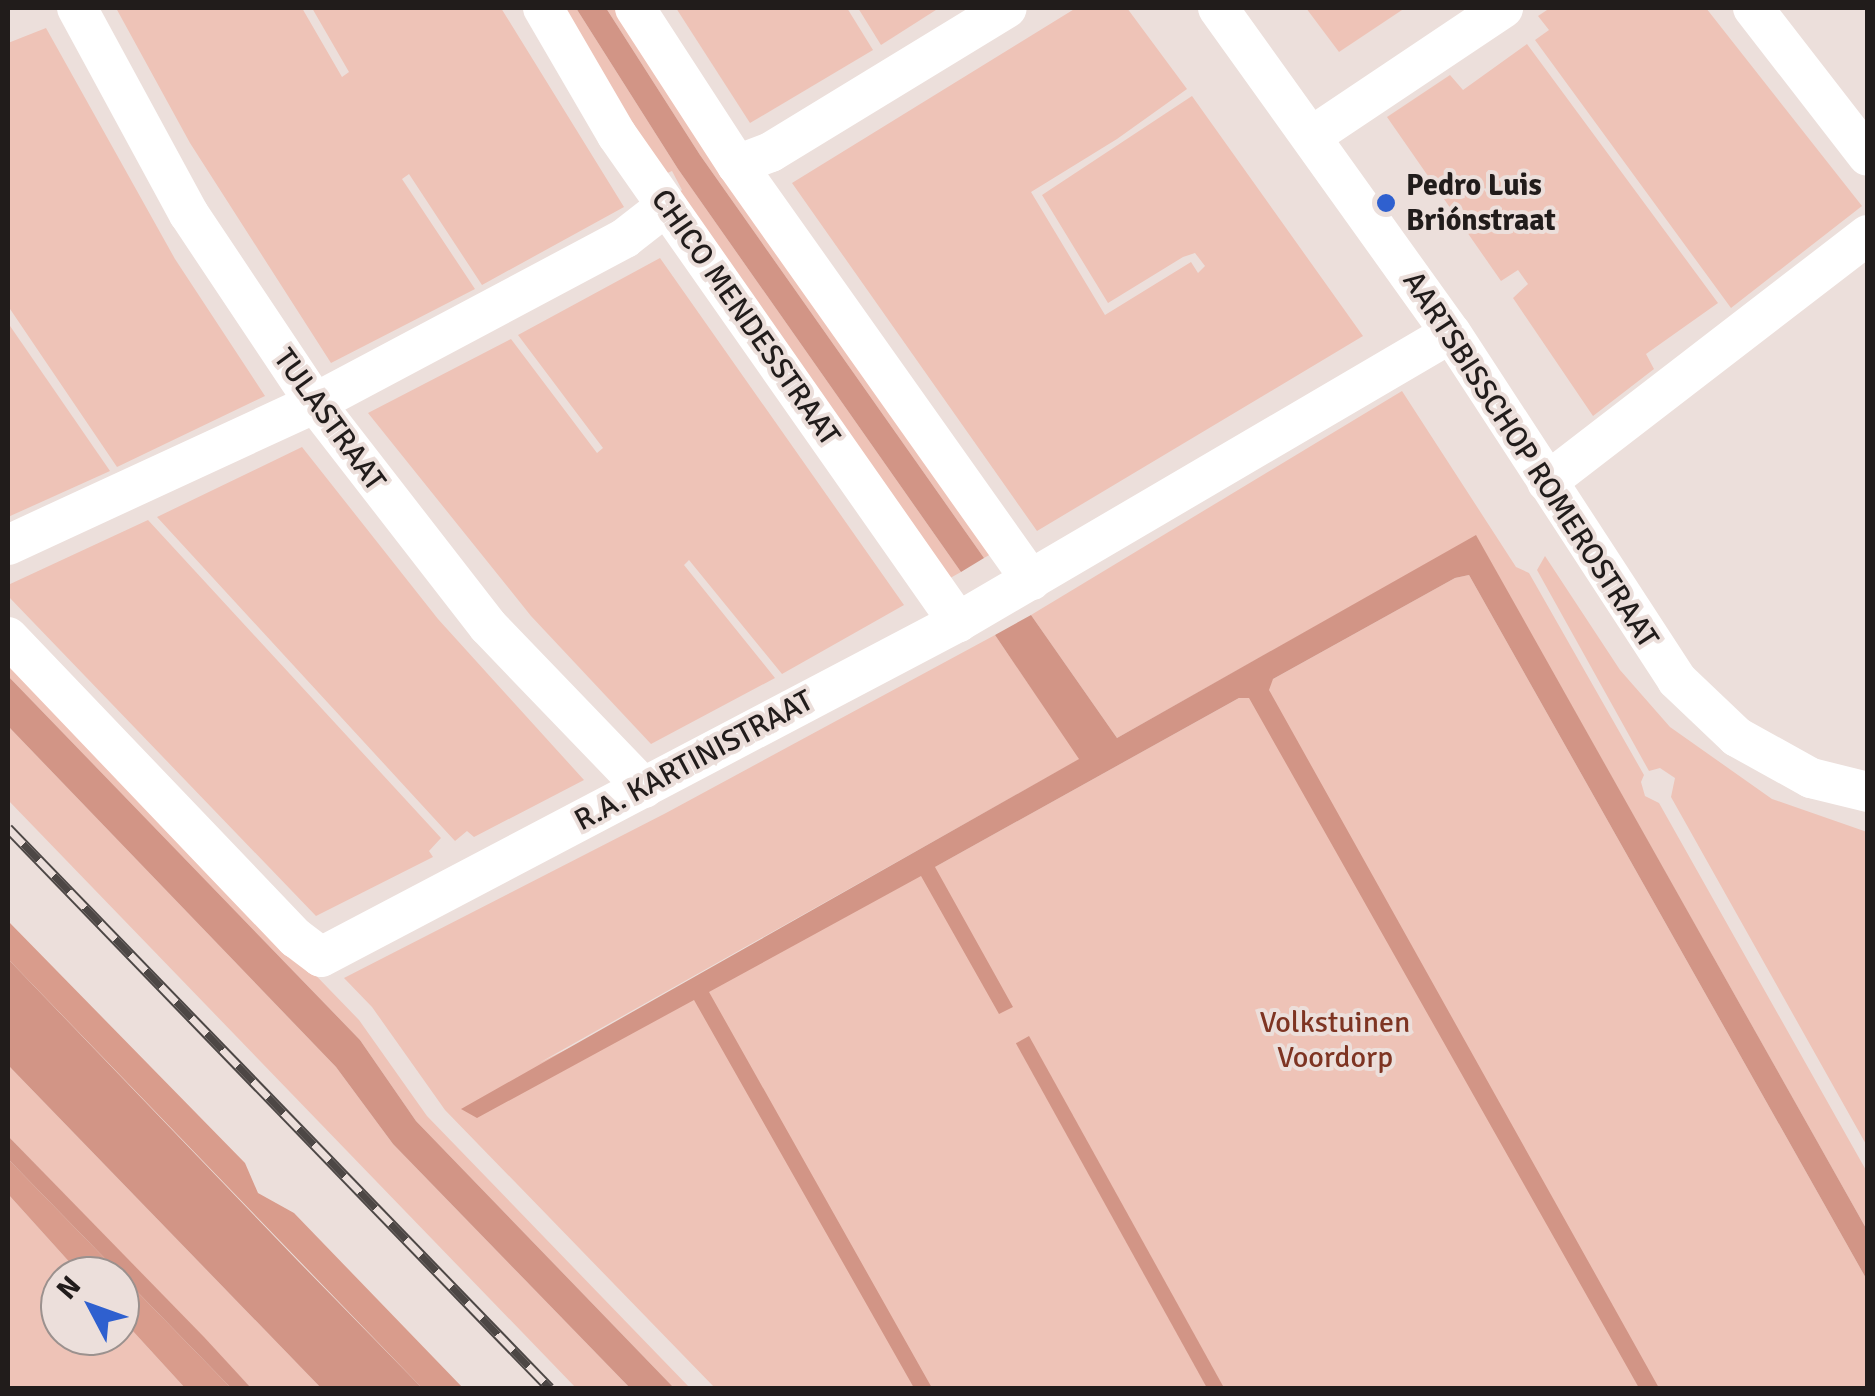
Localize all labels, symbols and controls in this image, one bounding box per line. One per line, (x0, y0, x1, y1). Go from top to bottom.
place label: Pedro Luis Briónstraat (1406, 168, 1556, 238)
street label: CHICO MENDESSTRAAT (643, 183, 847, 453)
marker: Pedro Luis Briónstraat (1375, 192, 1397, 214)
street label: AARTSBISSCHOP ROMEROSTRAAT (1395, 265, 1665, 655)
street label: TULASTRAAT (265, 342, 393, 498)
street label: R.A. KARTINISTRAAT (569, 683, 819, 839)
park label: Volkstuinen Voordorp (1260, 1005, 1410, 1076)
north arrow (40, 1256, 140, 1356)
text: N (50, 1269, 88, 1306)

